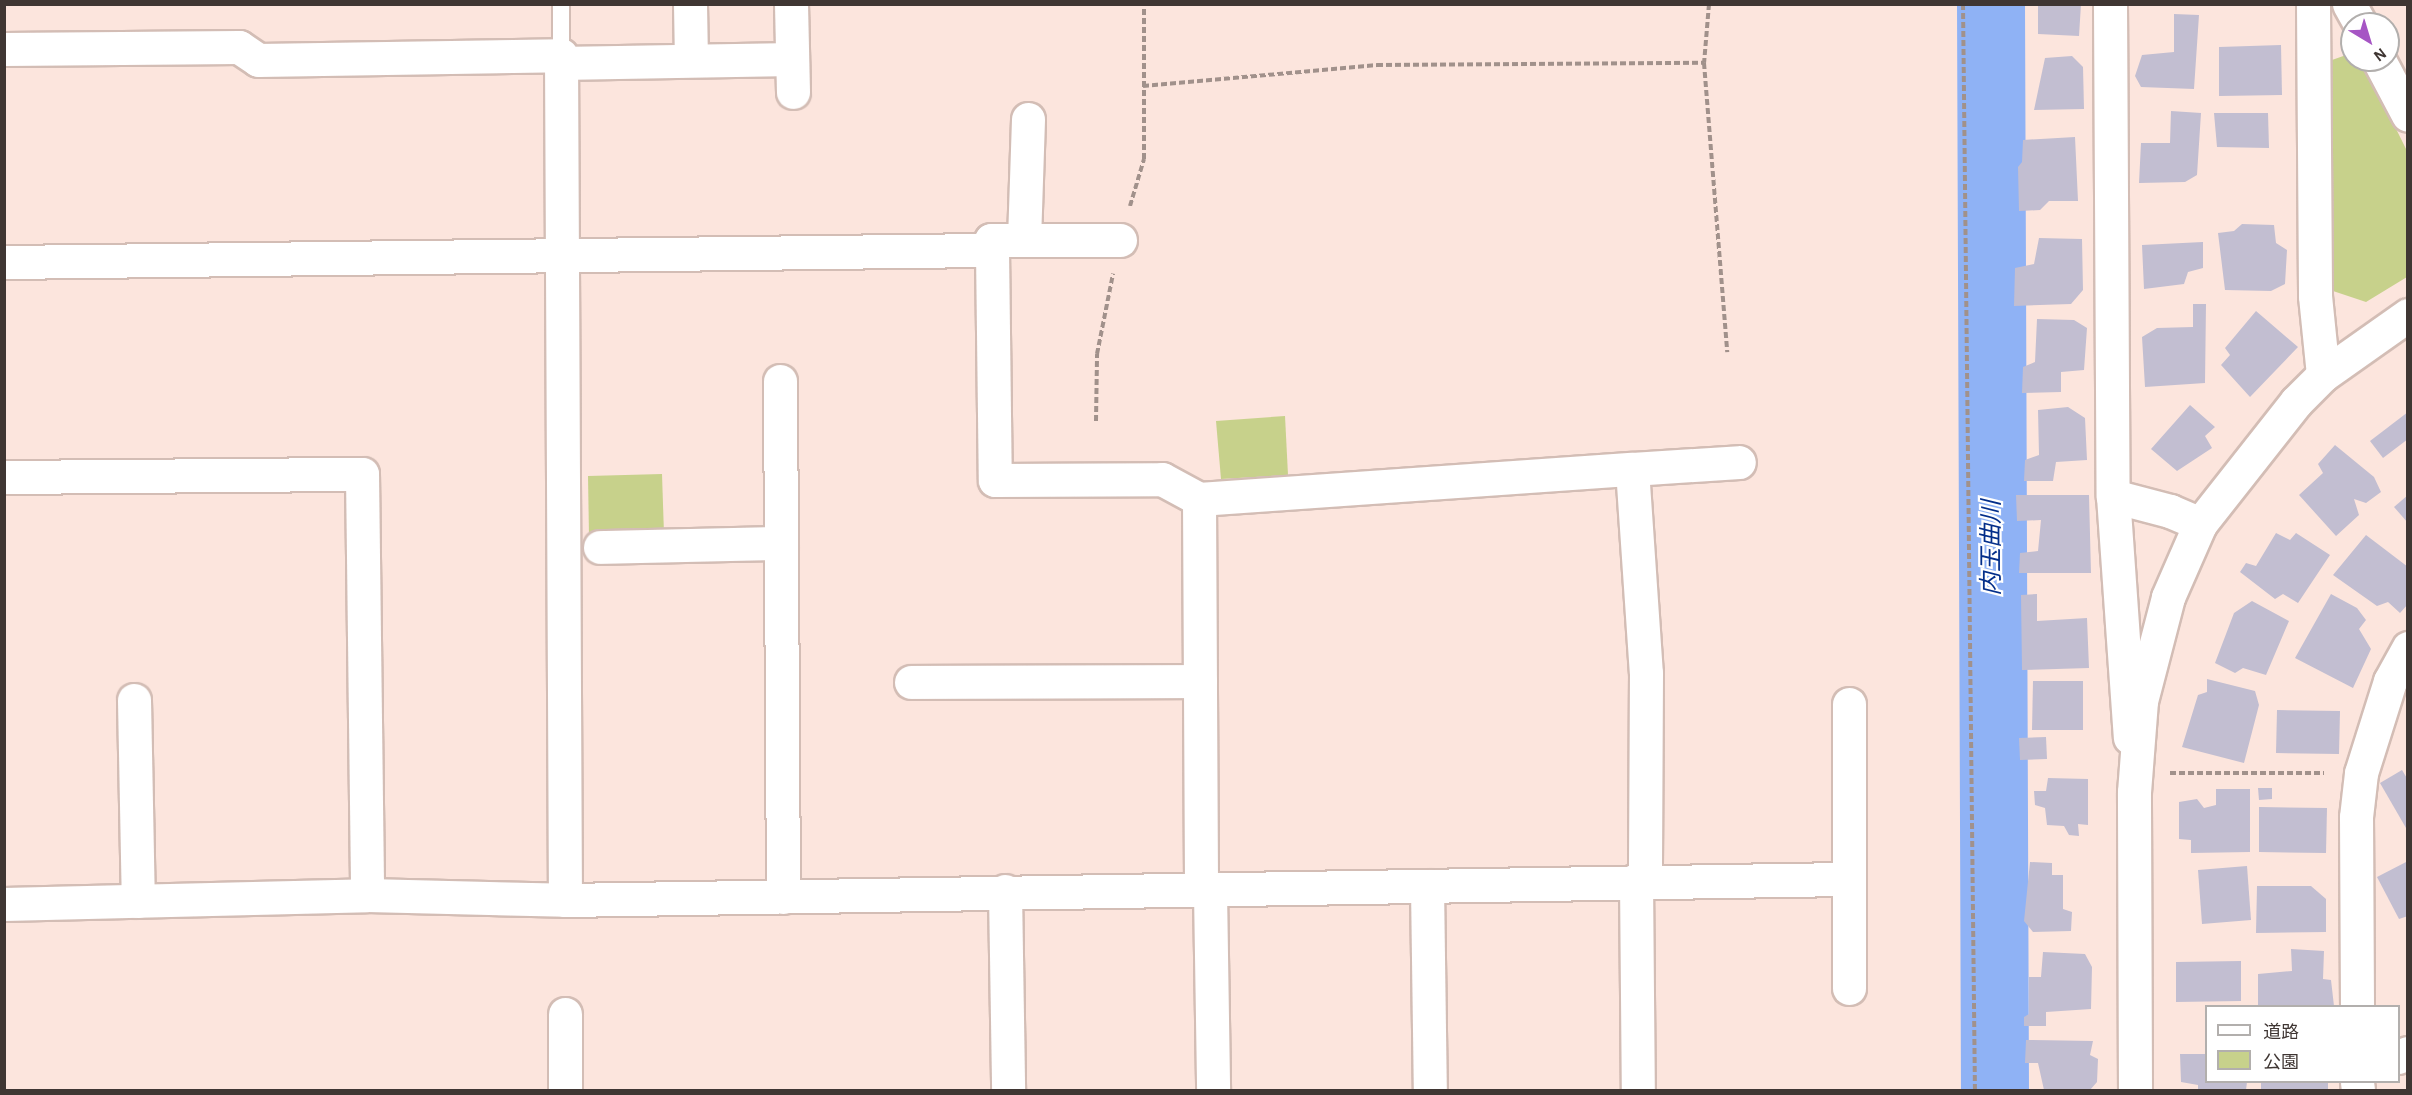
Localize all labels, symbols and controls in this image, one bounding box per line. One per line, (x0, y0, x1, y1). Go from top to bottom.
north arrow (2340, 12, 2400, 72)
text: N (2371, 45, 2389, 64)
water label: 内玉曲川 (1979, 500, 2007, 596)
legend (2205, 1005, 2400, 1083)
text: 道路 (2263, 1024, 2299, 1042)
text: 公園 (2263, 1054, 2299, 1072)

